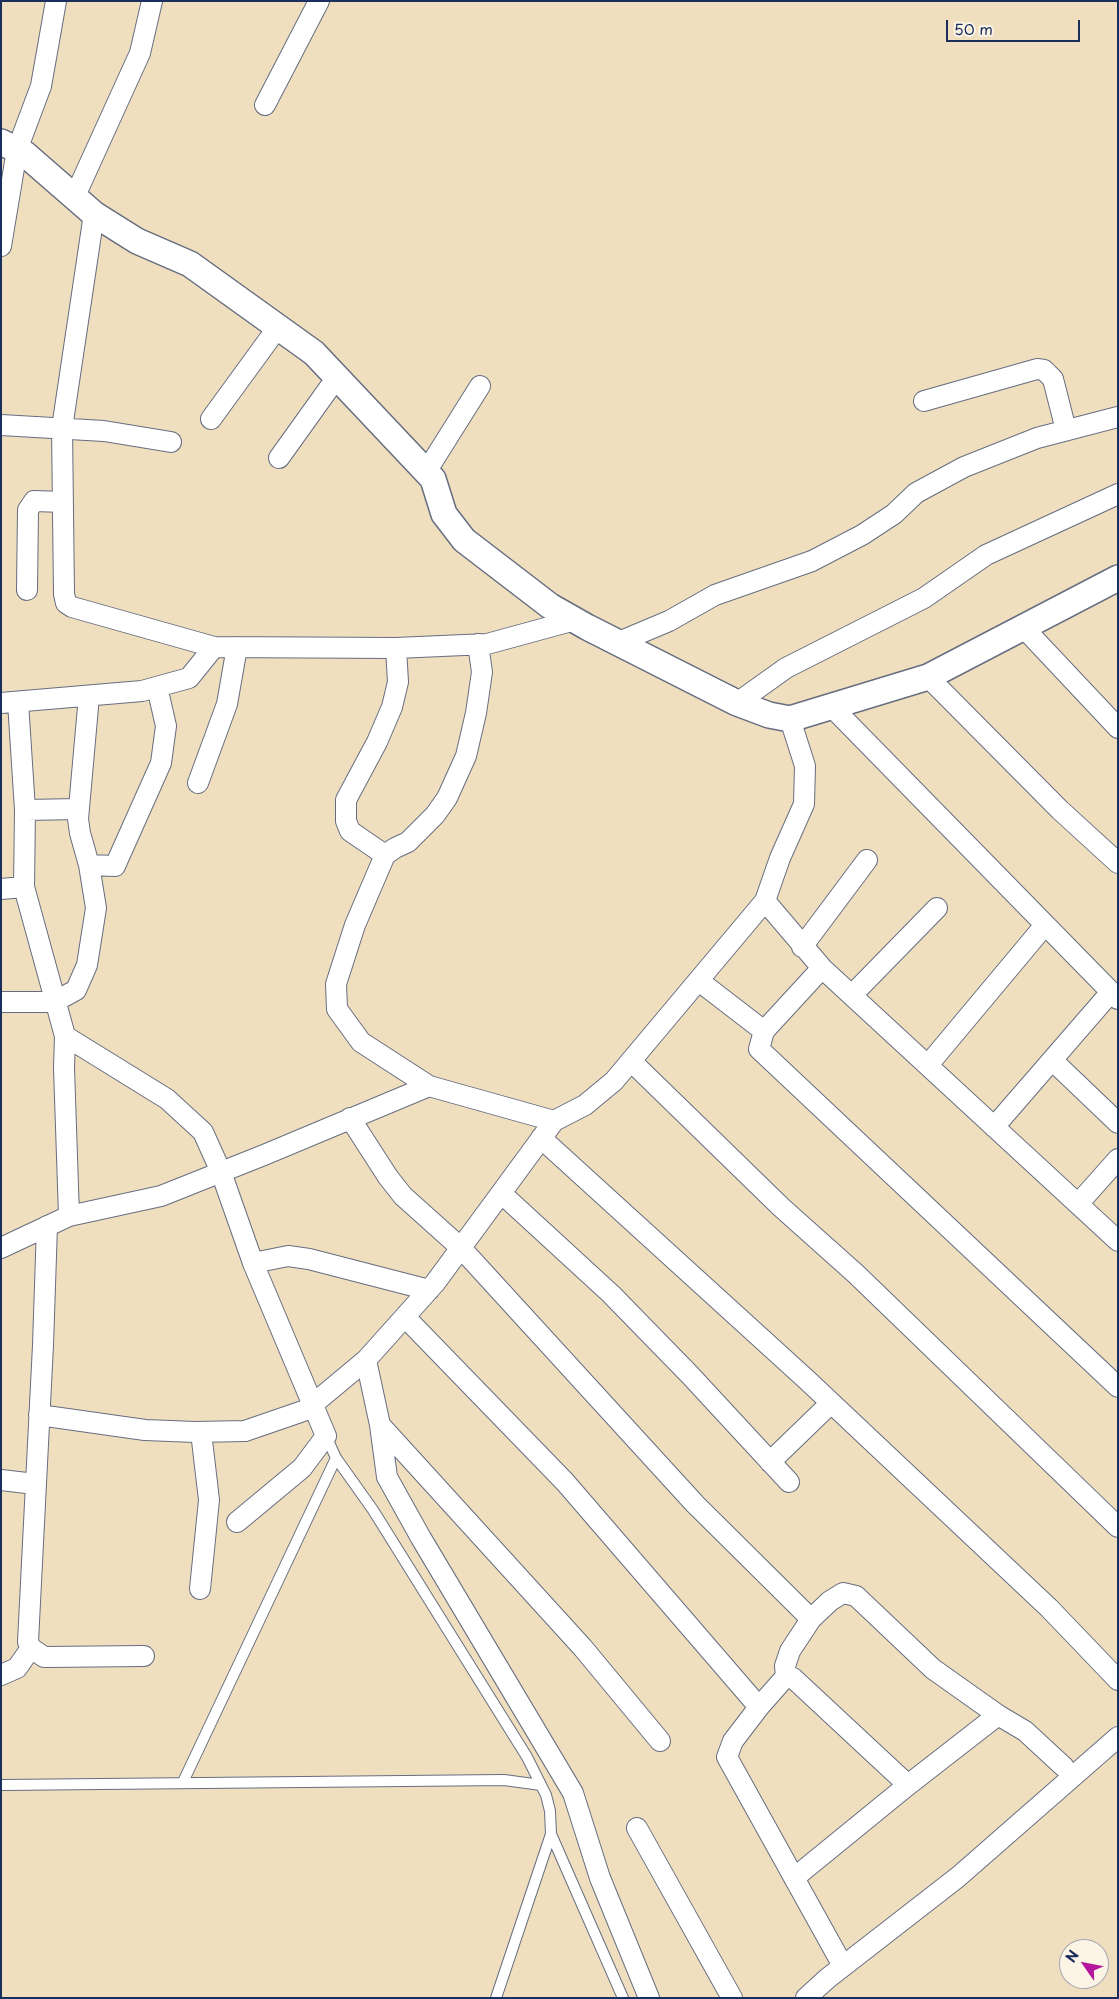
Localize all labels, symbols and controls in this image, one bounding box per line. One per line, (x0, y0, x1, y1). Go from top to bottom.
scale bar (949, 10, 1083, 42)
text: 50 m (954, 17, 993, 40)
north arrow (1059, 1939, 1109, 1989)
text: N (1060, 1946, 1084, 1966)

